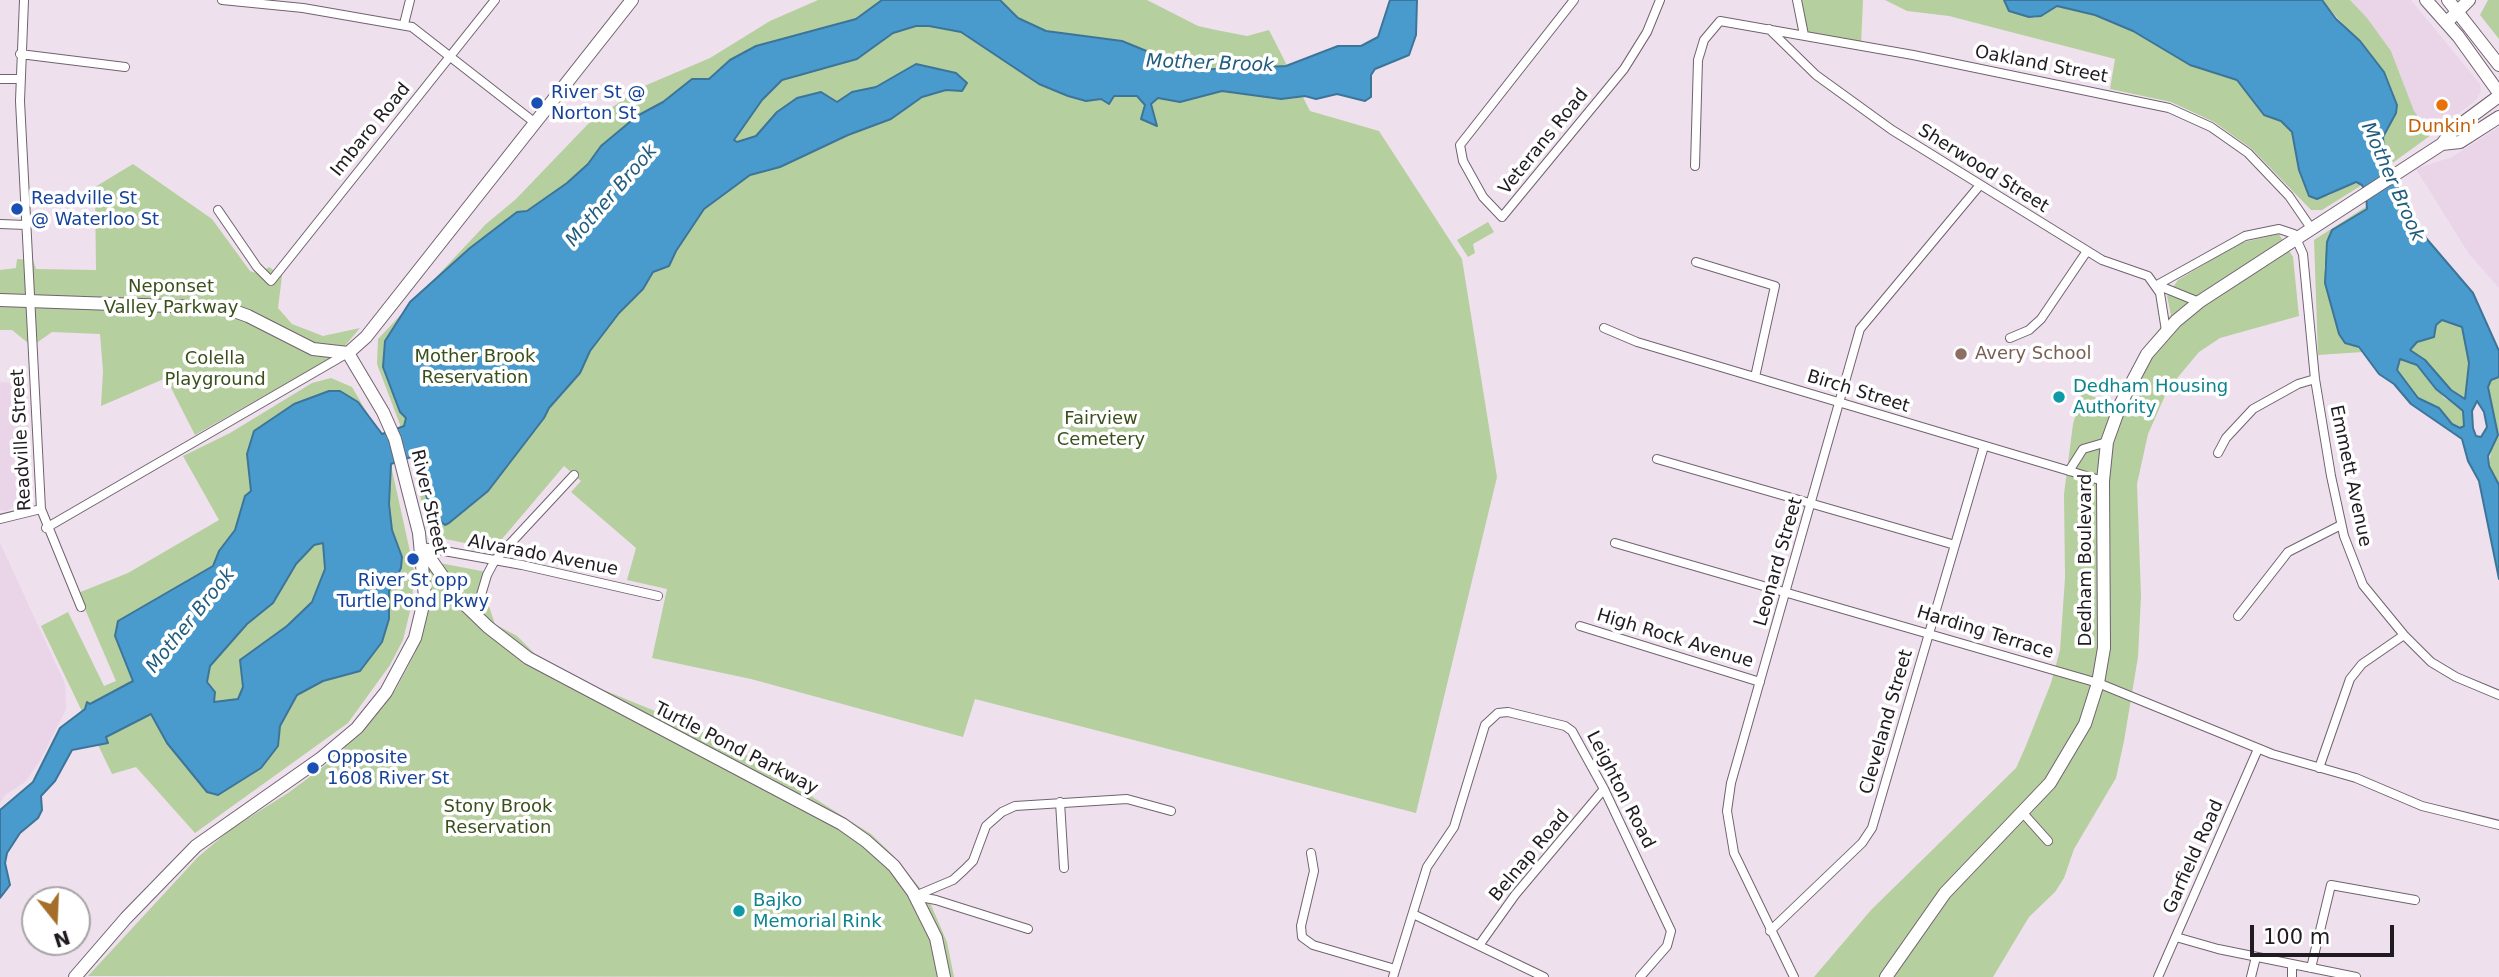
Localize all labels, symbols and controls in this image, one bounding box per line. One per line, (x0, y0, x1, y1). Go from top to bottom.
street label: Oakland Street (1973, 42, 2109, 88)
water label: Mother Brook (1146, 50, 1274, 78)
street label: Imbaro Road (327, 79, 415, 181)
place label: River St @ Norton St (551, 82, 646, 124)
street label: Veterans Road (1495, 85, 1593, 199)
marker: River St @ Norton St (529, 95, 545, 111)
marker: Dunkin' (2434, 97, 2450, 113)
place label: Dunkin' (2408, 116, 2476, 138)
water label: Mother Brook (2356, 119, 2428, 245)
street label: Sherwood Street (1914, 120, 2052, 218)
water label: Mother Brook (561, 140, 663, 252)
place label: Readville St @ Waterloo St (31, 188, 159, 230)
marker: Readville St @ Waterloo St (9, 201, 25, 217)
park label: Neponset Valley Parkway (104, 276, 238, 318)
place label: Avery School (1975, 343, 2092, 365)
park label: Mother Brook Reservation (414, 346, 536, 388)
marker: Avery School (1953, 346, 1969, 362)
park label: Colella Playground (164, 348, 266, 390)
street label: Birch Street (1804, 366, 1912, 418)
street label: Readville Street (7, 368, 37, 512)
place label: Dedham Housing Authority (2073, 376, 2228, 418)
marker: Dedham Housing Authority (2051, 389, 2067, 405)
street label: Emmett Avenue (2324, 403, 2376, 549)
park label: Fairview Cemetery (1057, 408, 1145, 450)
street label: River Street (405, 447, 451, 557)
street label: Dedham Boulevard (2075, 473, 2097, 647)
street label: Leonard Street (1750, 495, 1808, 629)
street label: Alvarado Avenue (466, 531, 620, 581)
marker: River St opp Turtle Pond Pkwy (405, 551, 421, 567)
water label: Mother Brook (142, 564, 240, 678)
place label: River St opp Turtle Pond Pkwy (337, 570, 489, 612)
street label: Harding Terrace (1914, 602, 2056, 664)
street label: High Rock Avenue (1594, 605, 1756, 673)
street label: Cleveland Street (1856, 647, 1918, 797)
street label: Turtle Pond Parkway (650, 698, 822, 800)
street label: Leighton Road (1581, 728, 1659, 852)
place label: Opposite 1608 River St (327, 747, 449, 790)
marker: Opposite 1608 River St (305, 760, 321, 776)
park label: Stony Brook Reservation (443, 796, 553, 838)
street label: Garfield Road (2159, 797, 2229, 917)
street label: Belnap Road (1485, 806, 1575, 906)
north arrow (21, 886, 91, 956)
place label: Bajko Memorial Rink (753, 890, 882, 932)
marker: Bajko Memorial Rink (731, 903, 747, 919)
scale bar (2254, 911, 2398, 955)
text: 100 m (2263, 925, 2330, 949)
text: N (51, 926, 73, 952)

